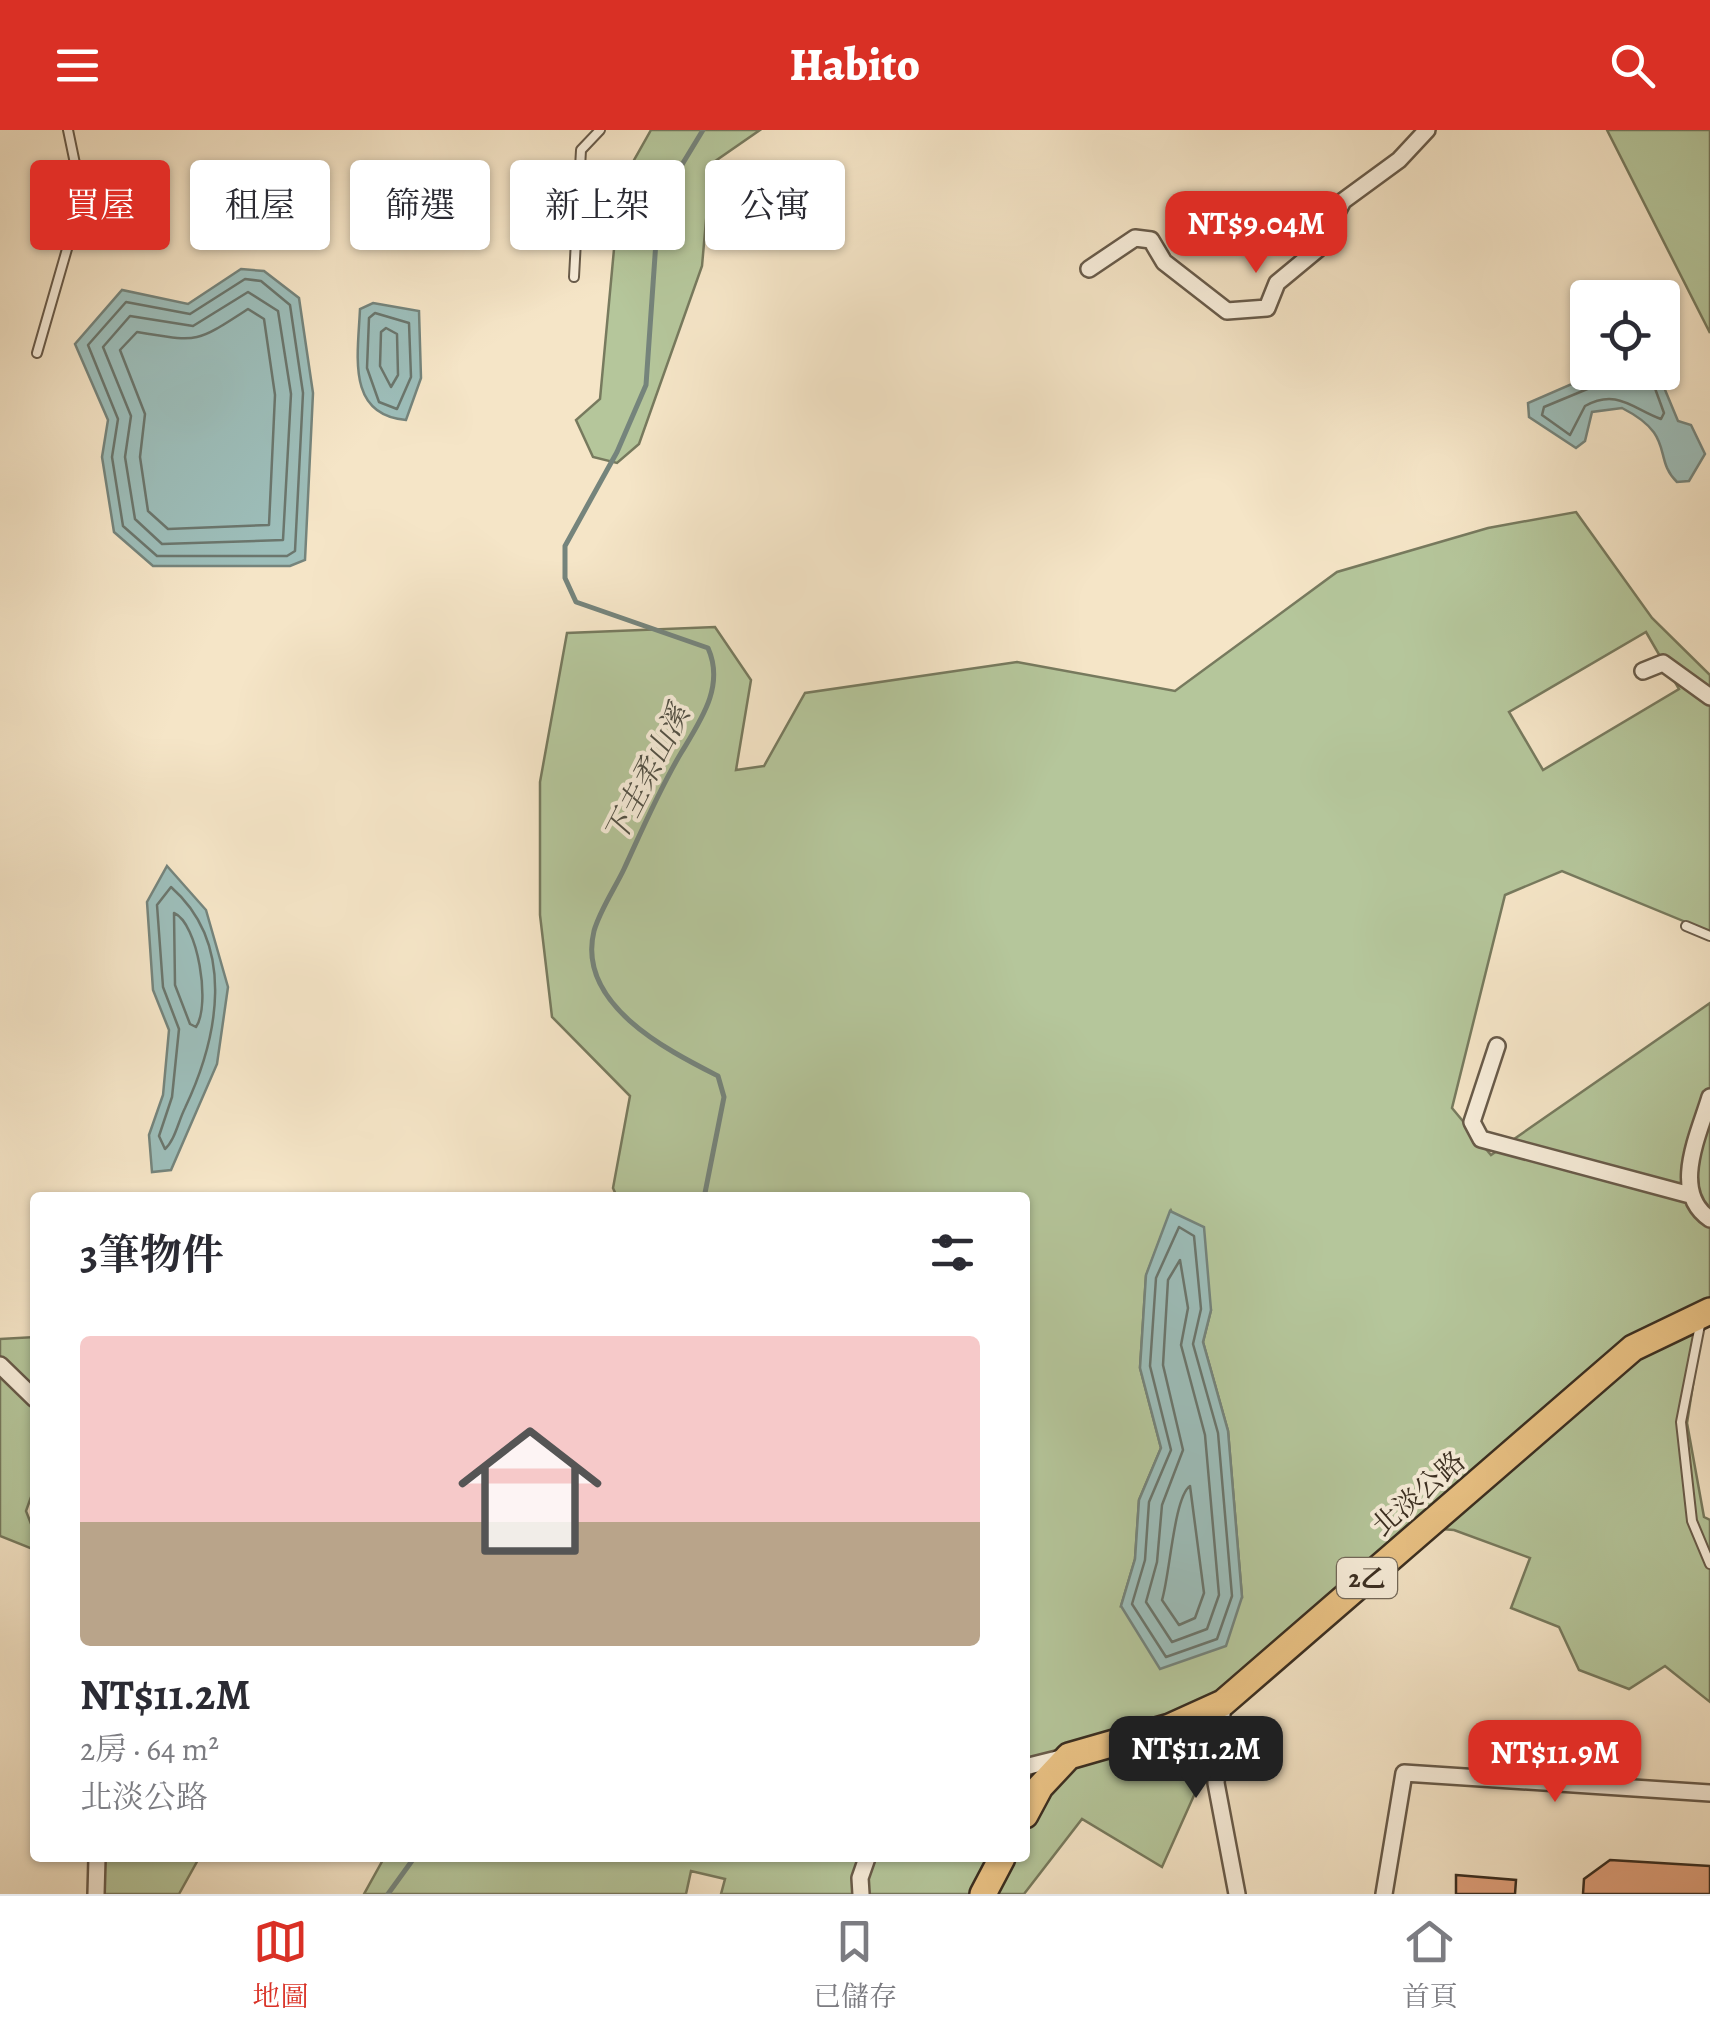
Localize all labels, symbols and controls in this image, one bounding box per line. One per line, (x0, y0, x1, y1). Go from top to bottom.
text: Habito (790, 34, 920, 96)
icon: menu (50, 38, 105, 93)
icon: search (1605, 38, 1660, 93)
chip: 買屋 (30, 160, 170, 250)
chip: 租屋 (190, 160, 330, 250)
chip: 篩選 (350, 160, 490, 250)
chip: 新上架 (510, 160, 685, 250)
chip: 公寓 (705, 160, 845, 250)
pin: NT$9.04M (1153, 191, 1359, 276)
text: NT$9.04M (1187, 201, 1325, 245)
map controls (1570, 280, 1680, 390)
button: locate (1570, 280, 1680, 390)
water label: 下圭柔山溪 (595, 695, 700, 850)
icon: filters (925, 1225, 980, 1280)
text: 3筆物件 (80, 1226, 224, 1283)
icon: home (440, 1401, 620, 1581)
street label: 北淡公路 (1364, 1443, 1473, 1545)
road number: 2乙 (1337, 1558, 1397, 1598)
text: NT$11.2M (80, 1666, 251, 1723)
pin: NT$11.2M (1093, 1716, 1299, 1801)
pin: NT$11.9M (1452, 1720, 1658, 1805)
text: NT$11.2M (1131, 1726, 1261, 1770)
text: 2房 · 64 m² (80, 1727, 219, 1771)
text: NT$11.9M (1490, 1730, 1620, 1774)
text: 北淡公路 (80, 1775, 208, 1819)
tab: 地圖 (252, 1914, 308, 2016)
tab: 已儲存 (813, 1914, 897, 2016)
tab: 首頁 (1402, 1914, 1458, 2016)

